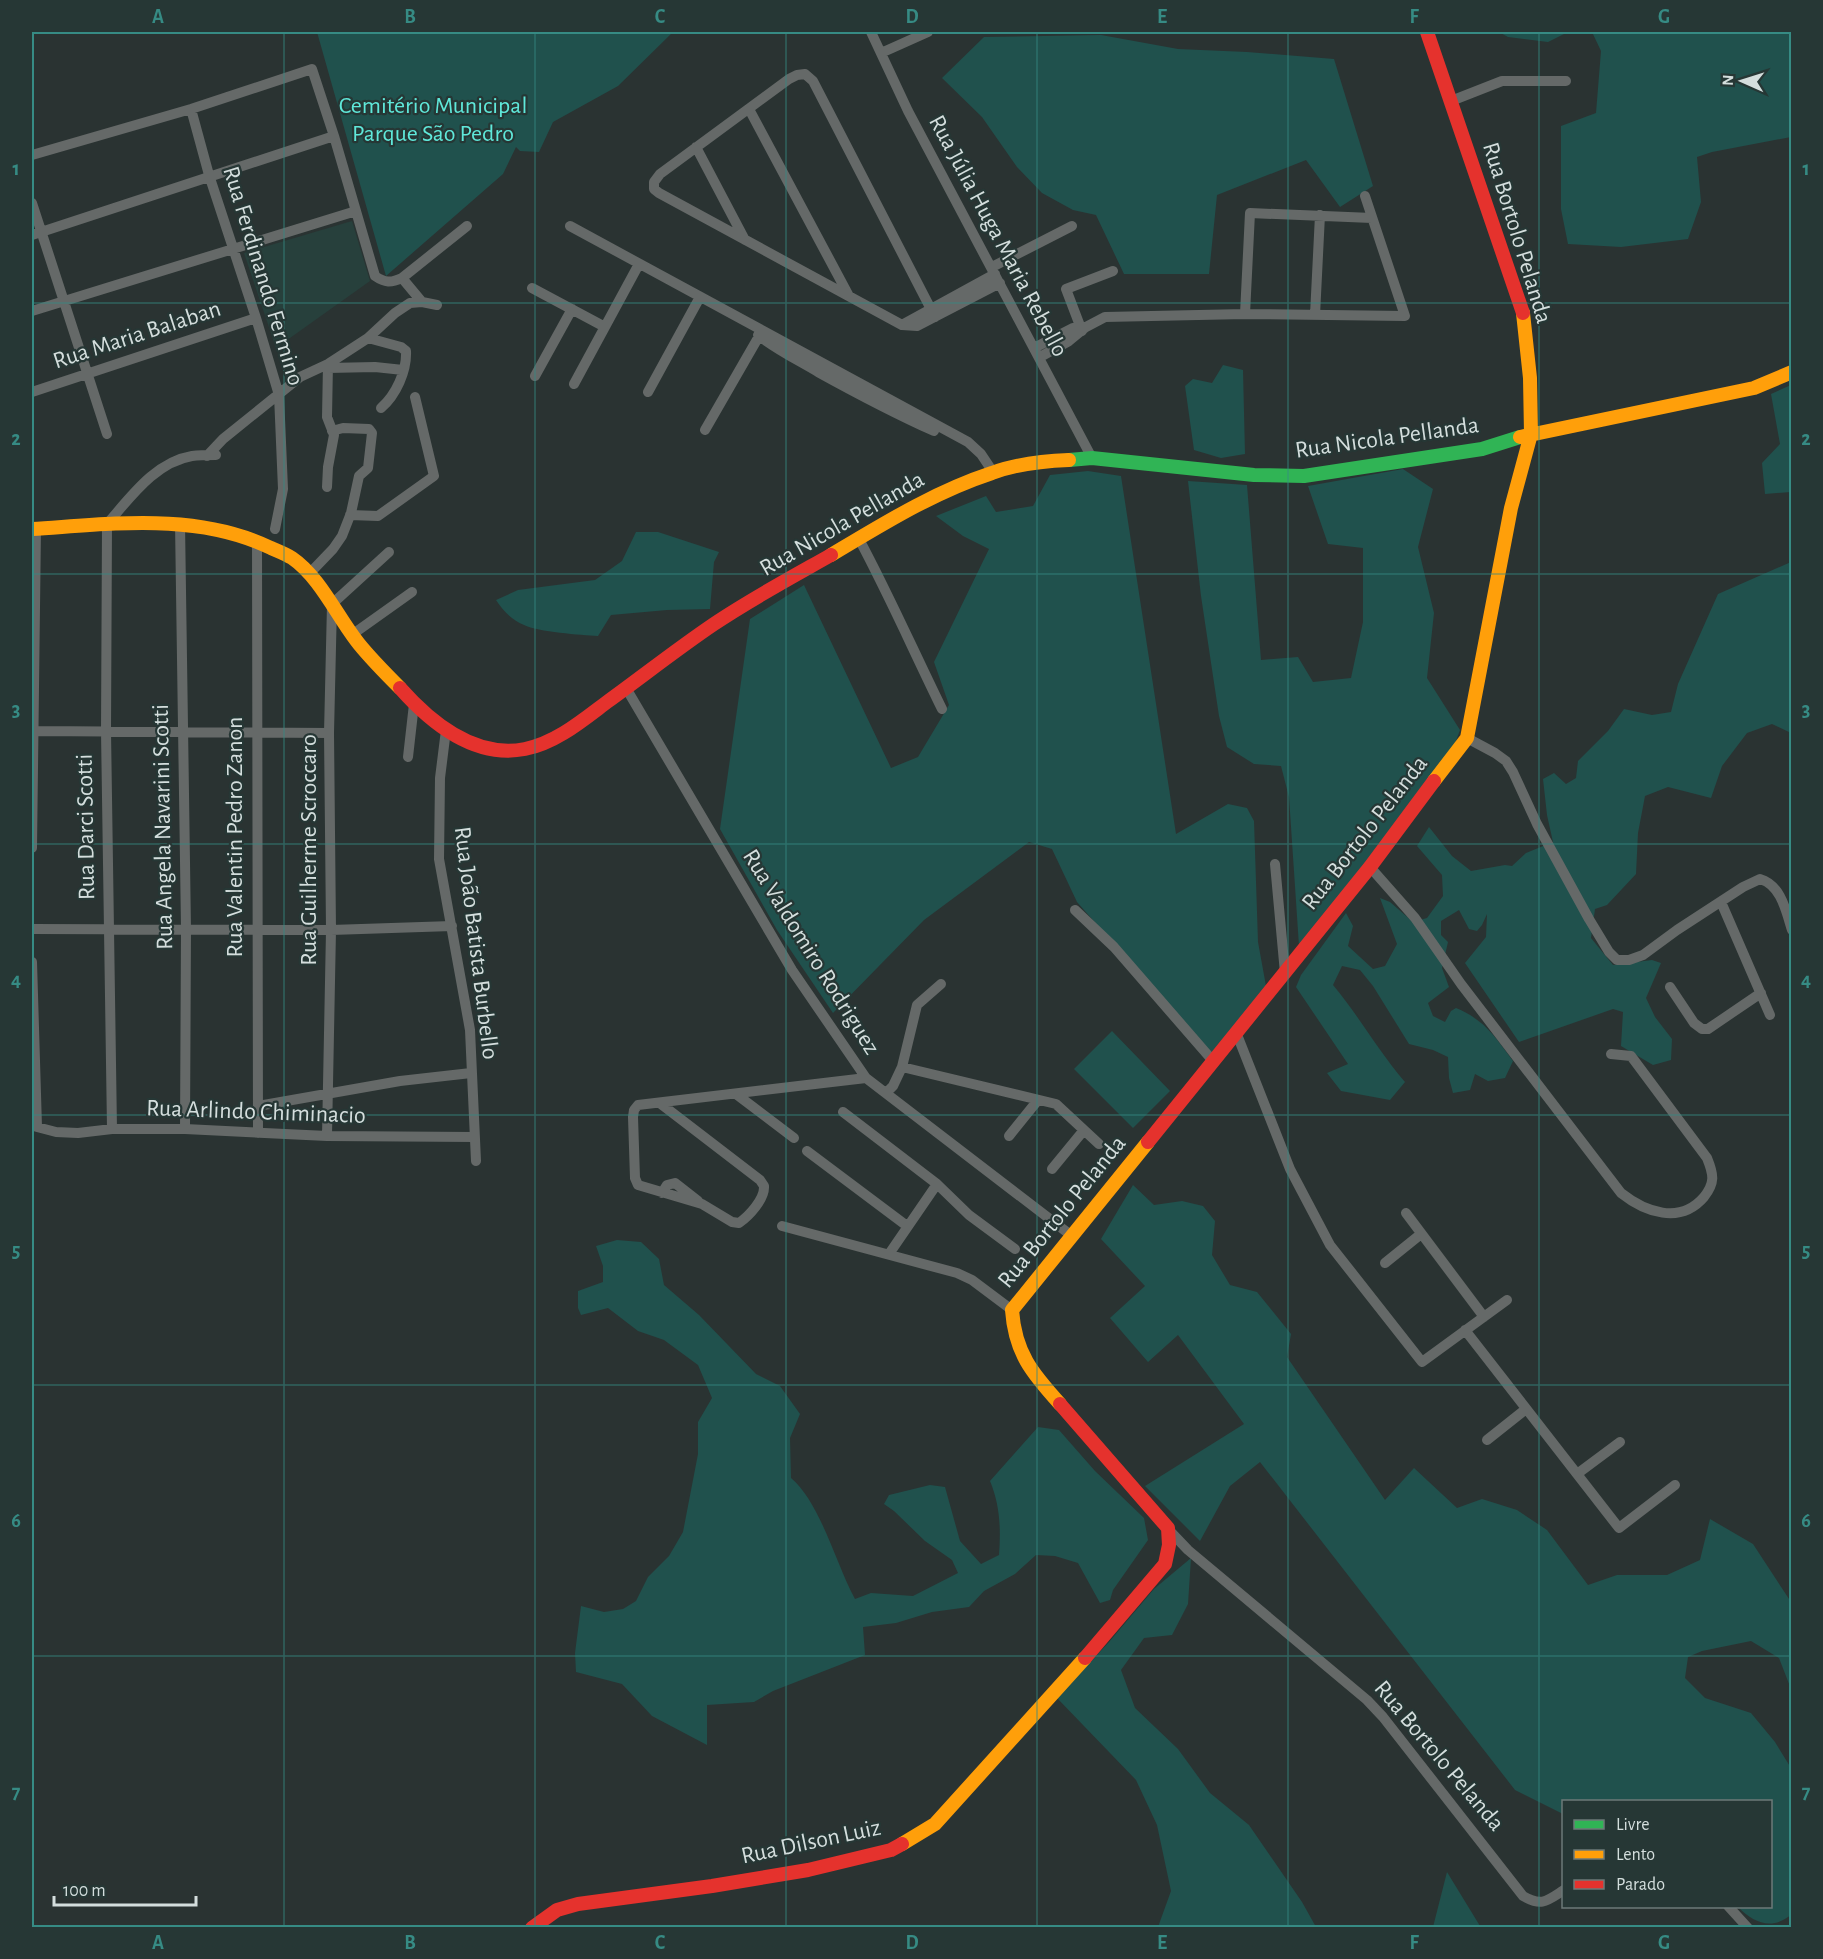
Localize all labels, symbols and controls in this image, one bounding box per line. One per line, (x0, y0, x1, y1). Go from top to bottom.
text: A (152, 7, 164, 27)
text: B (404, 7, 416, 27)
text: C (655, 7, 666, 27)
text: D (905, 7, 919, 27)
text: E (1157, 7, 1167, 27)
text: F (1409, 7, 1419, 27)
text: G (1658, 7, 1670, 27)
north arrow (1712, 51, 1772, 111)
text: N (1720, 74, 1736, 86)
park label: Cemitério Municipal Parque São Pedro (339, 94, 527, 146)
street label: Rua Júlia Huga Maria Rebello (924, 111, 1072, 361)
street label: Rua Bortolo Pelanda (1478, 140, 1556, 326)
text: 1 (12, 159, 20, 179)
text: 1 (1802, 159, 1810, 179)
street label: Rua Ferdinando Fermino (218, 163, 308, 389)
street label: Rua Maria Balaban (50, 297, 224, 373)
street label: Rua Nicola Pellanda (1293, 413, 1481, 463)
text: 2 (11, 429, 21, 449)
text: 2 (1801, 429, 1811, 449)
street label: Rua Nicola Pellanda (756, 467, 928, 581)
text: 3 (12, 700, 20, 720)
text: 3 (1802, 700, 1810, 720)
street label: Rua Angela Navarini Scotti (149, 704, 177, 950)
street label: Rua Valentin Pedro Zanon (223, 717, 247, 957)
street label: Rua Guilherme Scroccaro (297, 734, 321, 966)
street label: Rua Bortolo Pelanda (1298, 752, 1432, 914)
street label: Rua Darci Scotti (73, 754, 99, 900)
street label: Rua João Batista Burbello (450, 825, 502, 1061)
street label: Rua Valdomiro Rodriguez (738, 845, 884, 1059)
text: 4 (11, 970, 21, 990)
text: 4 (1801, 970, 1811, 990)
street label: Rua Arlindo Chiminacio (146, 1096, 366, 1128)
street label: Rua Bortolo Pelanda (993, 1131, 1131, 1293)
text: 5 (12, 1241, 20, 1261)
text: 5 (1802, 1241, 1810, 1261)
text: 6 (11, 1511, 21, 1531)
text: 6 (1801, 1511, 1811, 1531)
street label: Rua Bortolo Pelanda (1369, 1676, 1509, 1836)
text: 7 (12, 1782, 21, 1802)
text: 7 (1802, 1782, 1811, 1802)
legend (1562, 1800, 1772, 1908)
street label: Rua Dilson Luiz (739, 1815, 883, 1869)
text: Livre (1616, 1816, 1650, 1834)
text: Lento (1616, 1846, 1655, 1864)
scale bar (54, 1869, 196, 1907)
text: Parado (1616, 1876, 1665, 1894)
text: 100 m (63, 1882, 106, 1900)
text: A (152, 1933, 164, 1953)
text: B (404, 1933, 416, 1953)
text: C (655, 1933, 666, 1953)
text: D (905, 1933, 919, 1953)
text: E (1157, 1933, 1167, 1953)
text: F (1409, 1933, 1419, 1953)
text: G (1658, 1933, 1670, 1953)

